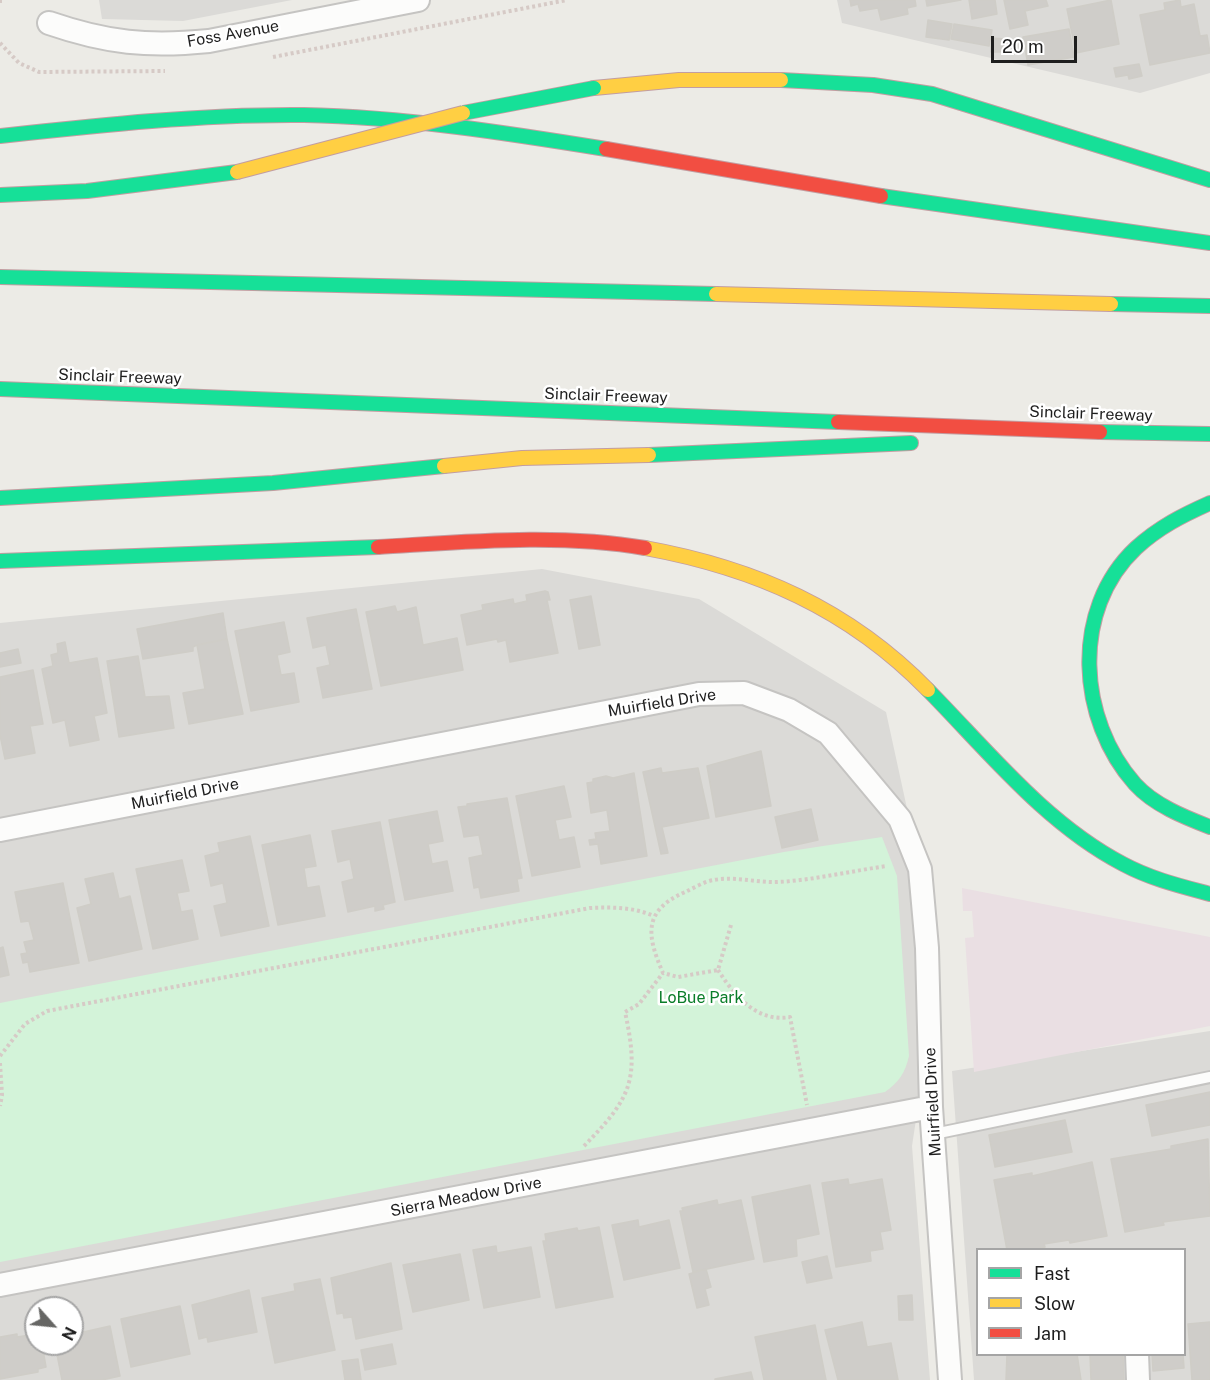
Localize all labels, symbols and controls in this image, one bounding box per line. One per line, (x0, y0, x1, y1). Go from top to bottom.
street label: Foss Avenue (185, 16, 281, 52)
scale bar (994, 24, 1080, 62)
text: 20 m (1002, 36, 1044, 57)
street label: Sinclair Freeway (58, 365, 182, 389)
street label: Sinclair Freeway (544, 384, 668, 408)
street label: Sinclair Freeway (1029, 402, 1153, 426)
street label: Muirfield Drive (607, 685, 717, 721)
street label: Muirfield Drive (130, 774, 240, 814)
park label: LoBue Park (659, 988, 743, 1008)
street label: Muirfield Drive (921, 1047, 945, 1157)
street label: Sierra Meadow Drive (389, 1173, 543, 1221)
legend (976, 1248, 1186, 1356)
text: Fast (1034, 1263, 1070, 1284)
text: Slow (1034, 1293, 1075, 1314)
north arrow (24, 1296, 84, 1356)
text: Jam (1034, 1323, 1067, 1344)
text: N (57, 1324, 80, 1343)

